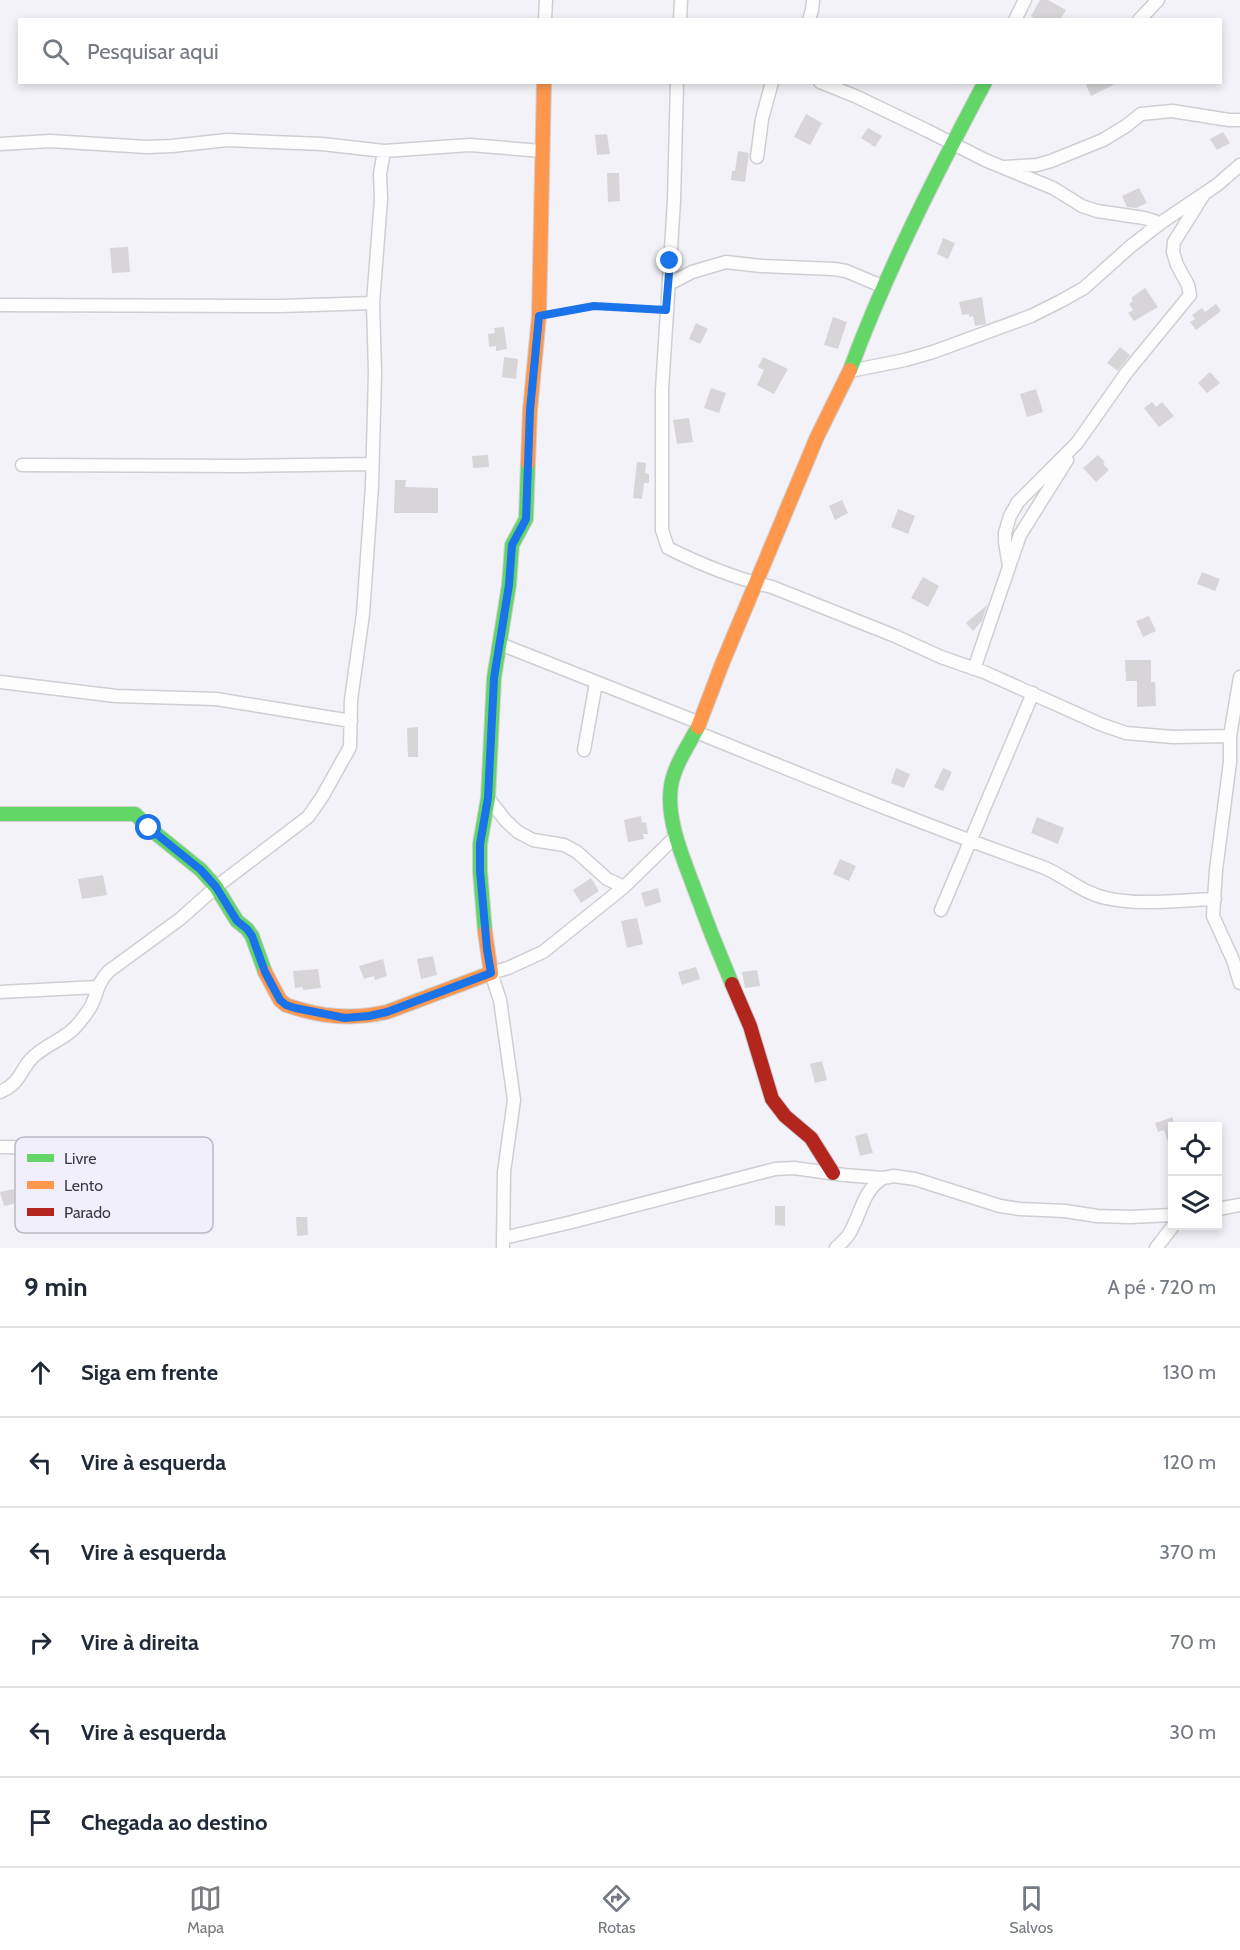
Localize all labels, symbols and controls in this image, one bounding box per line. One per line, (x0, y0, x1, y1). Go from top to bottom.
search box (18, 18, 1222, 84)
icon: search (39, 35, 72, 68)
text: Pesquisar aqui (87, 38, 219, 65)
route end (656, 247, 682, 273)
route start (135, 814, 161, 840)
map controls (1168, 1122, 1222, 1230)
button: locate (1168, 1122, 1222, 1176)
legend (15, 1137, 213, 1233)
text: Livre (64, 1149, 96, 1168)
text: Lento (64, 1176, 103, 1195)
button: layers (1168, 1176, 1222, 1230)
text: Parado (64, 1203, 111, 1222)
text: 9 min (24, 1271, 88, 1303)
text: A pé · 720 m (1108, 1275, 1216, 1299)
icon: ahead (24, 1356, 57, 1389)
text: Siga em frente (81, 1359, 218, 1386)
text: 130 m (1163, 1360, 1216, 1384)
icon: left (24, 1446, 57, 1479)
text: Vire à esquerda (81, 1449, 226, 1476)
text: 120 m (1163, 1450, 1216, 1474)
icon: left (24, 1536, 57, 1569)
text: Vire à esquerda (81, 1539, 226, 1566)
text: 370 m (1159, 1540, 1216, 1564)
icon: right (24, 1626, 57, 1659)
text: Vire à direita (81, 1629, 199, 1656)
text: 70 m (1170, 1630, 1216, 1654)
icon: left (24, 1716, 57, 1749)
text: Vire à esquerda (81, 1719, 226, 1746)
text: 30 m (1169, 1720, 1216, 1744)
icon: arrive (24, 1806, 57, 1839)
text: Chegada ao destino (81, 1809, 267, 1836)
tab: Mapa (187, 1882, 224, 1937)
tab: Rotas (598, 1882, 636, 1937)
tab: Salvos (1009, 1882, 1053, 1937)

